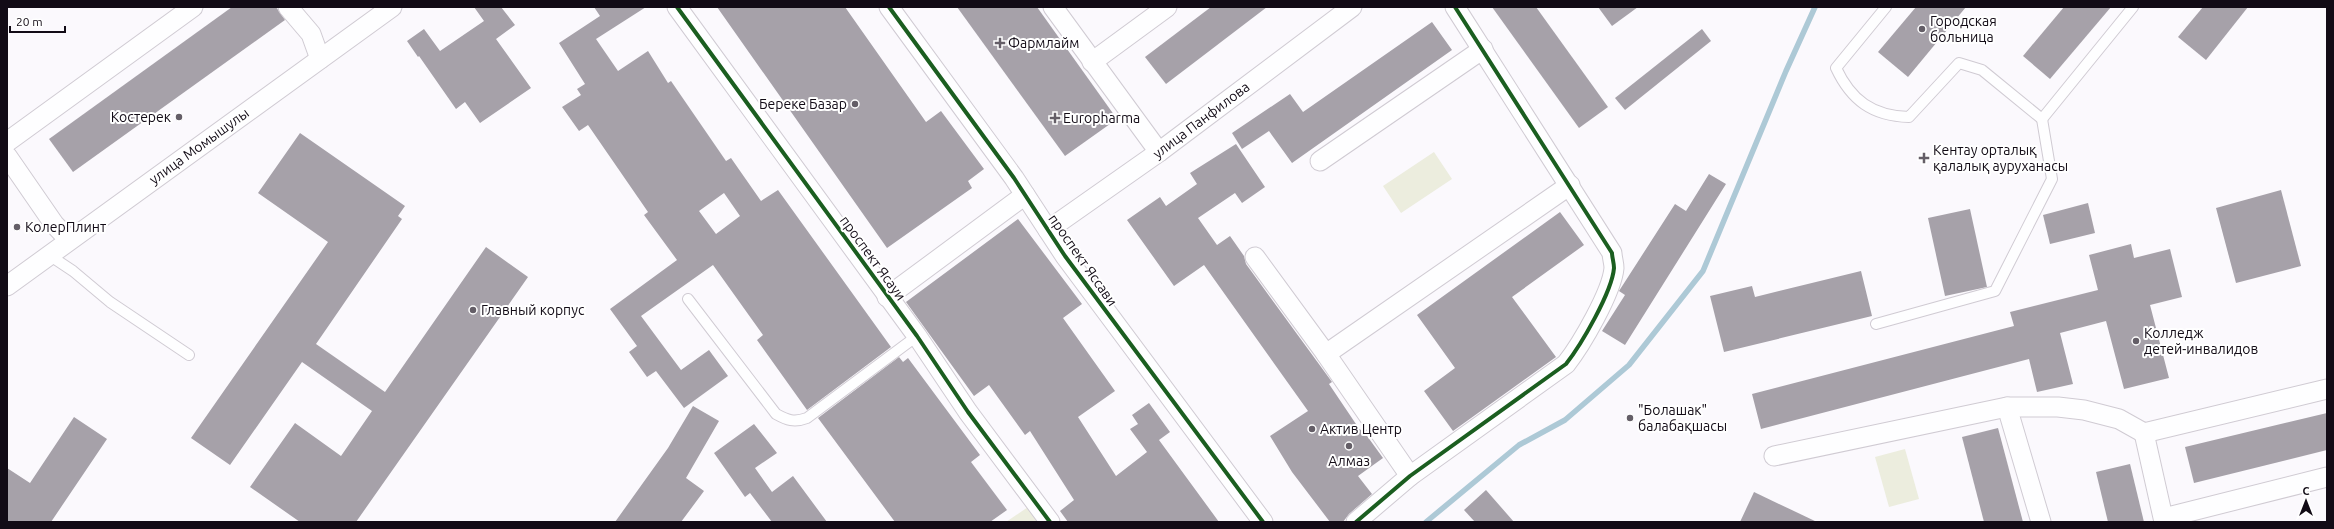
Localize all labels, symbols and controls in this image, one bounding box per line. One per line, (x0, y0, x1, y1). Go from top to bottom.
scale bar (10, 8, 65, 34)
place label: Городская больница (1930, 13, 1997, 45)
text: 20 m (16, 15, 43, 28)
marker: Городская больница (1917, 24, 1927, 34)
place label: Фармлайм (1008, 35, 1079, 51)
marker: Фармлайм (995, 38, 1005, 48)
street label: улица Панфилова (1150, 78, 1252, 162)
place label: Береке Базар (759, 96, 847, 112)
marker: Береке Базар (850, 99, 860, 109)
street label: улица Момышулы (146, 105, 252, 187)
place label: Костерек (111, 109, 171, 125)
place label: Europharma (1063, 110, 1140, 126)
marker: Костерек (174, 112, 184, 122)
marker: Europharma (1050, 113, 1060, 123)
place label: Кентау орталық қалалық ауруханасы (1933, 142, 2068, 174)
marker: Кентау орталық қалалық ауруханасы (1918, 152, 1930, 164)
street label: проспект Яссави (1045, 211, 1121, 309)
street label: проспект Ясауи (837, 213, 909, 303)
place label: КолерПлинт (25, 219, 106, 235)
marker: КолерПлинт (12, 222, 22, 232)
place label: Главный корпус (481, 302, 585, 318)
marker: Главный корпус (468, 305, 478, 315)
place label: Колледж детей-инвалидов (2144, 325, 2258, 357)
marker: Колледж детей-инвалидов (2131, 336, 2141, 346)
place label: "Болашак" балабақшасы (1638, 402, 1727, 434)
marker: "Болашак" балабақшасы (1625, 413, 1635, 423)
place label: Актив Центр (1320, 421, 1402, 437)
marker: Актив Центр (1307, 424, 1317, 434)
marker: Алмаз (1344, 441, 1354, 451)
place label: Алмаз (1328, 453, 1370, 469)
north arrow (2286, 481, 2326, 521)
text: С (2302, 485, 2310, 497)

